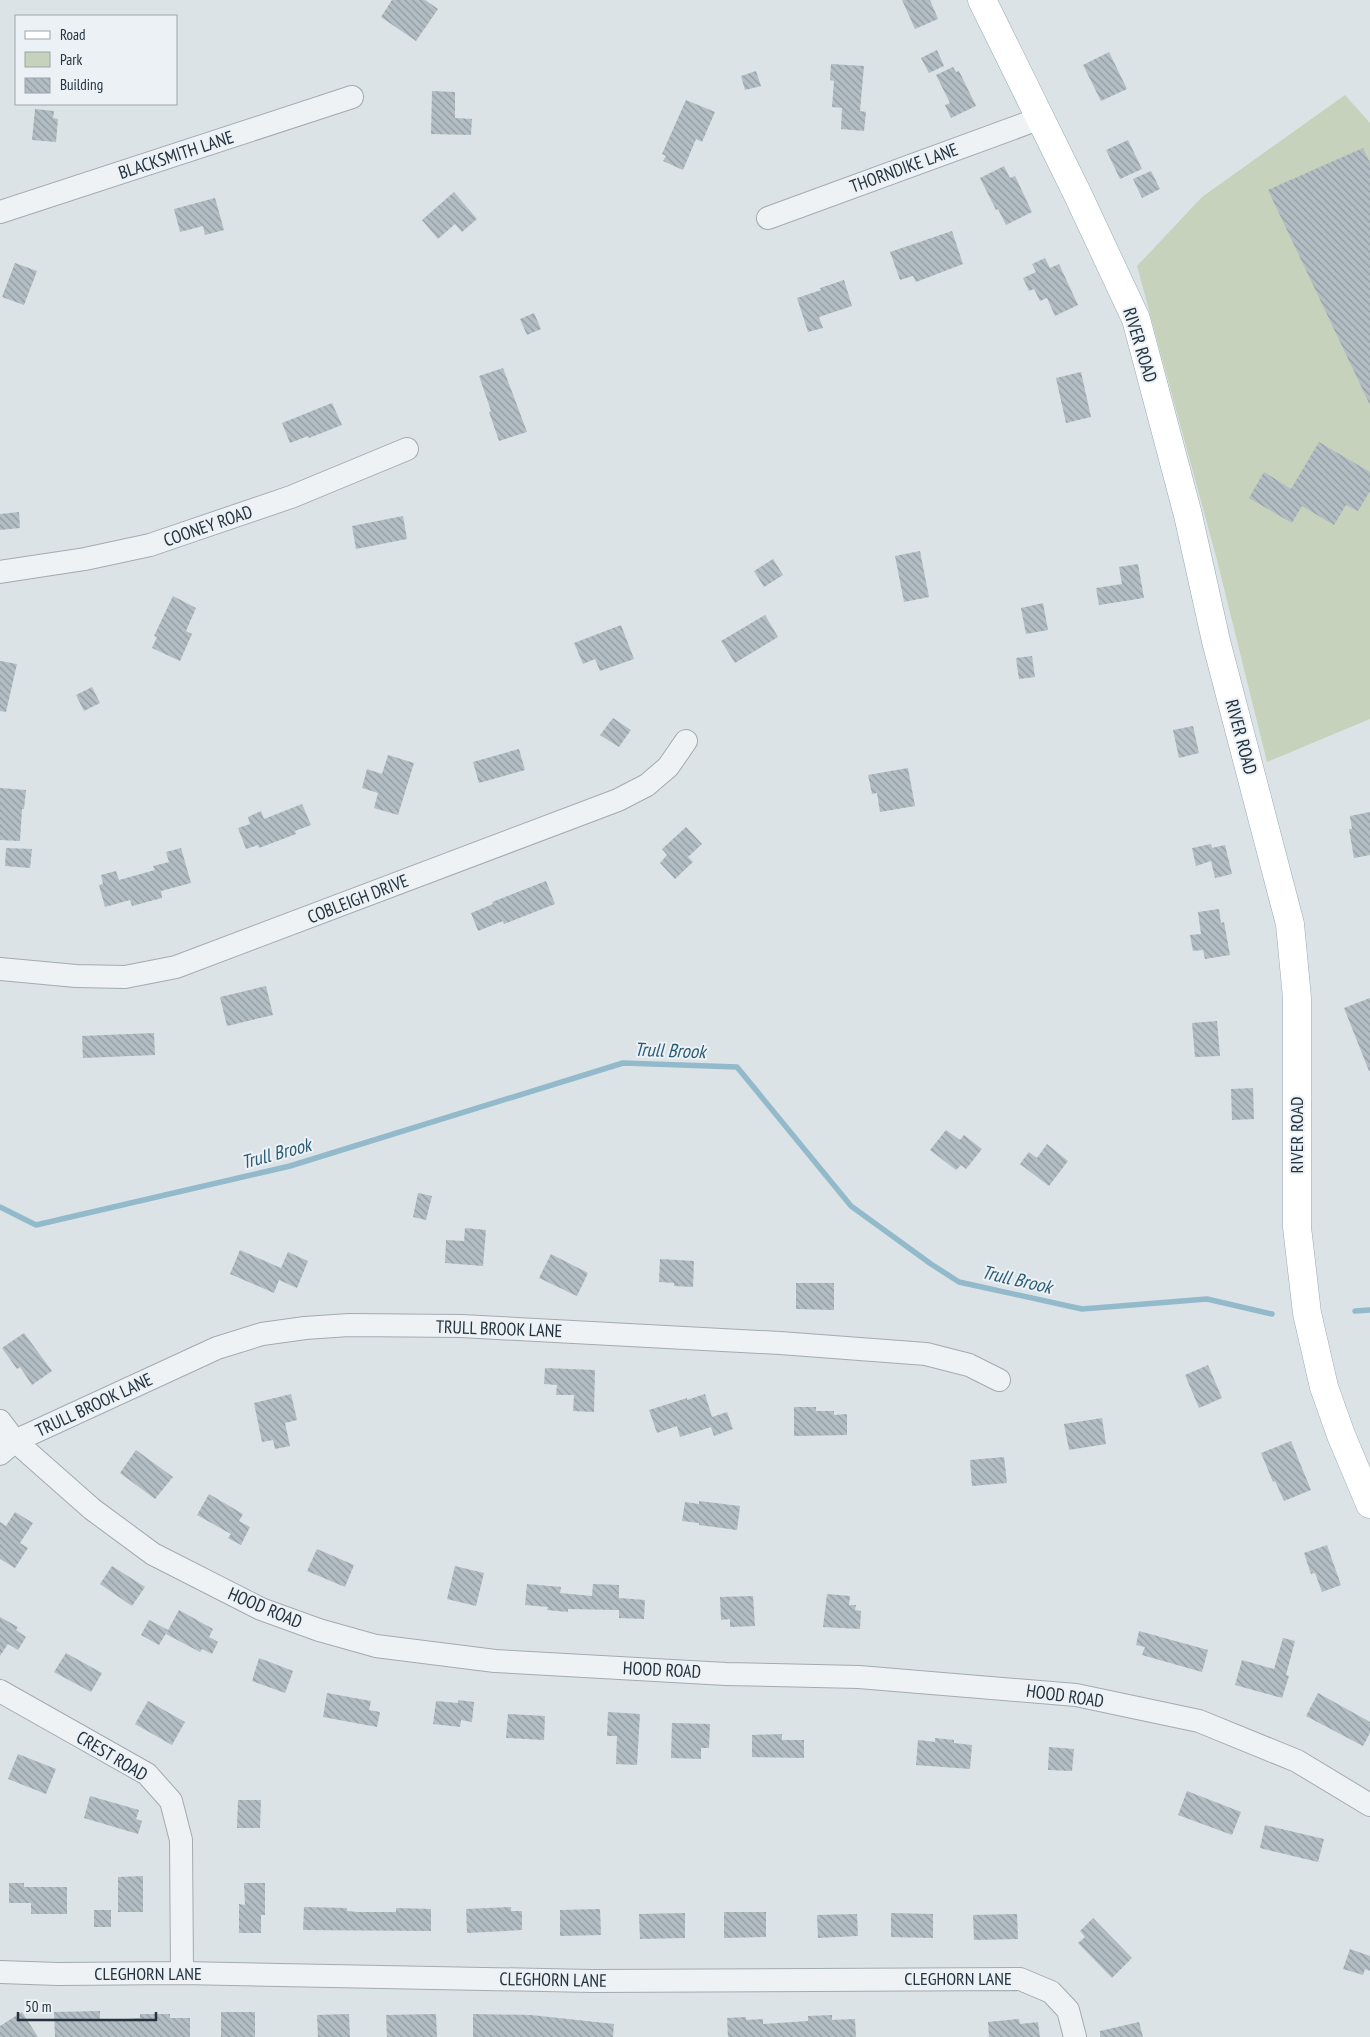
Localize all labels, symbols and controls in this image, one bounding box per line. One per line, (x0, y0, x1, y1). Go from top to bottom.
legend (15, 15, 178, 105)
text: Road (60, 25, 86, 44)
text: Park (60, 50, 82, 69)
text: Building (60, 75, 103, 94)
street label: BLACKSMITH LANE (115, 125, 236, 184)
street label: THORNDIKE LANE (847, 137, 961, 198)
street label: RIVER ROAD (1118, 305, 1163, 385)
street label: COONEY ROAD (160, 500, 255, 551)
street label: RIVER ROAD (1220, 697, 1263, 777)
street label: COBLEIGH DRIVE (304, 869, 412, 928)
water label: Trull Brook (634, 1037, 709, 1063)
street label: RIVER ROAD (1285, 1097, 1308, 1173)
water label: Trull Brook (239, 1132, 316, 1174)
water label: Trull Brook (980, 1259, 1057, 1299)
street label: TRULL BROOK LANE (435, 1315, 563, 1342)
street label: TRULL BROOK LANE (32, 1367, 156, 1442)
street label: HOOD ROAD (225, 1582, 306, 1633)
street label: HOOD ROAD (622, 1656, 702, 1683)
street label: HOOD ROAD (1025, 1679, 1105, 1712)
street label: CREST ROAD (72, 1725, 152, 1786)
street label: CLEGHORN LANE (94, 1962, 202, 1985)
street label: CLEGHORN LANE (499, 1967, 607, 1992)
street label: CLEGHORN LANE (904, 1967, 1012, 1990)
scale bar (18, 1990, 155, 2022)
text: 50 m (25, 1997, 51, 2016)

